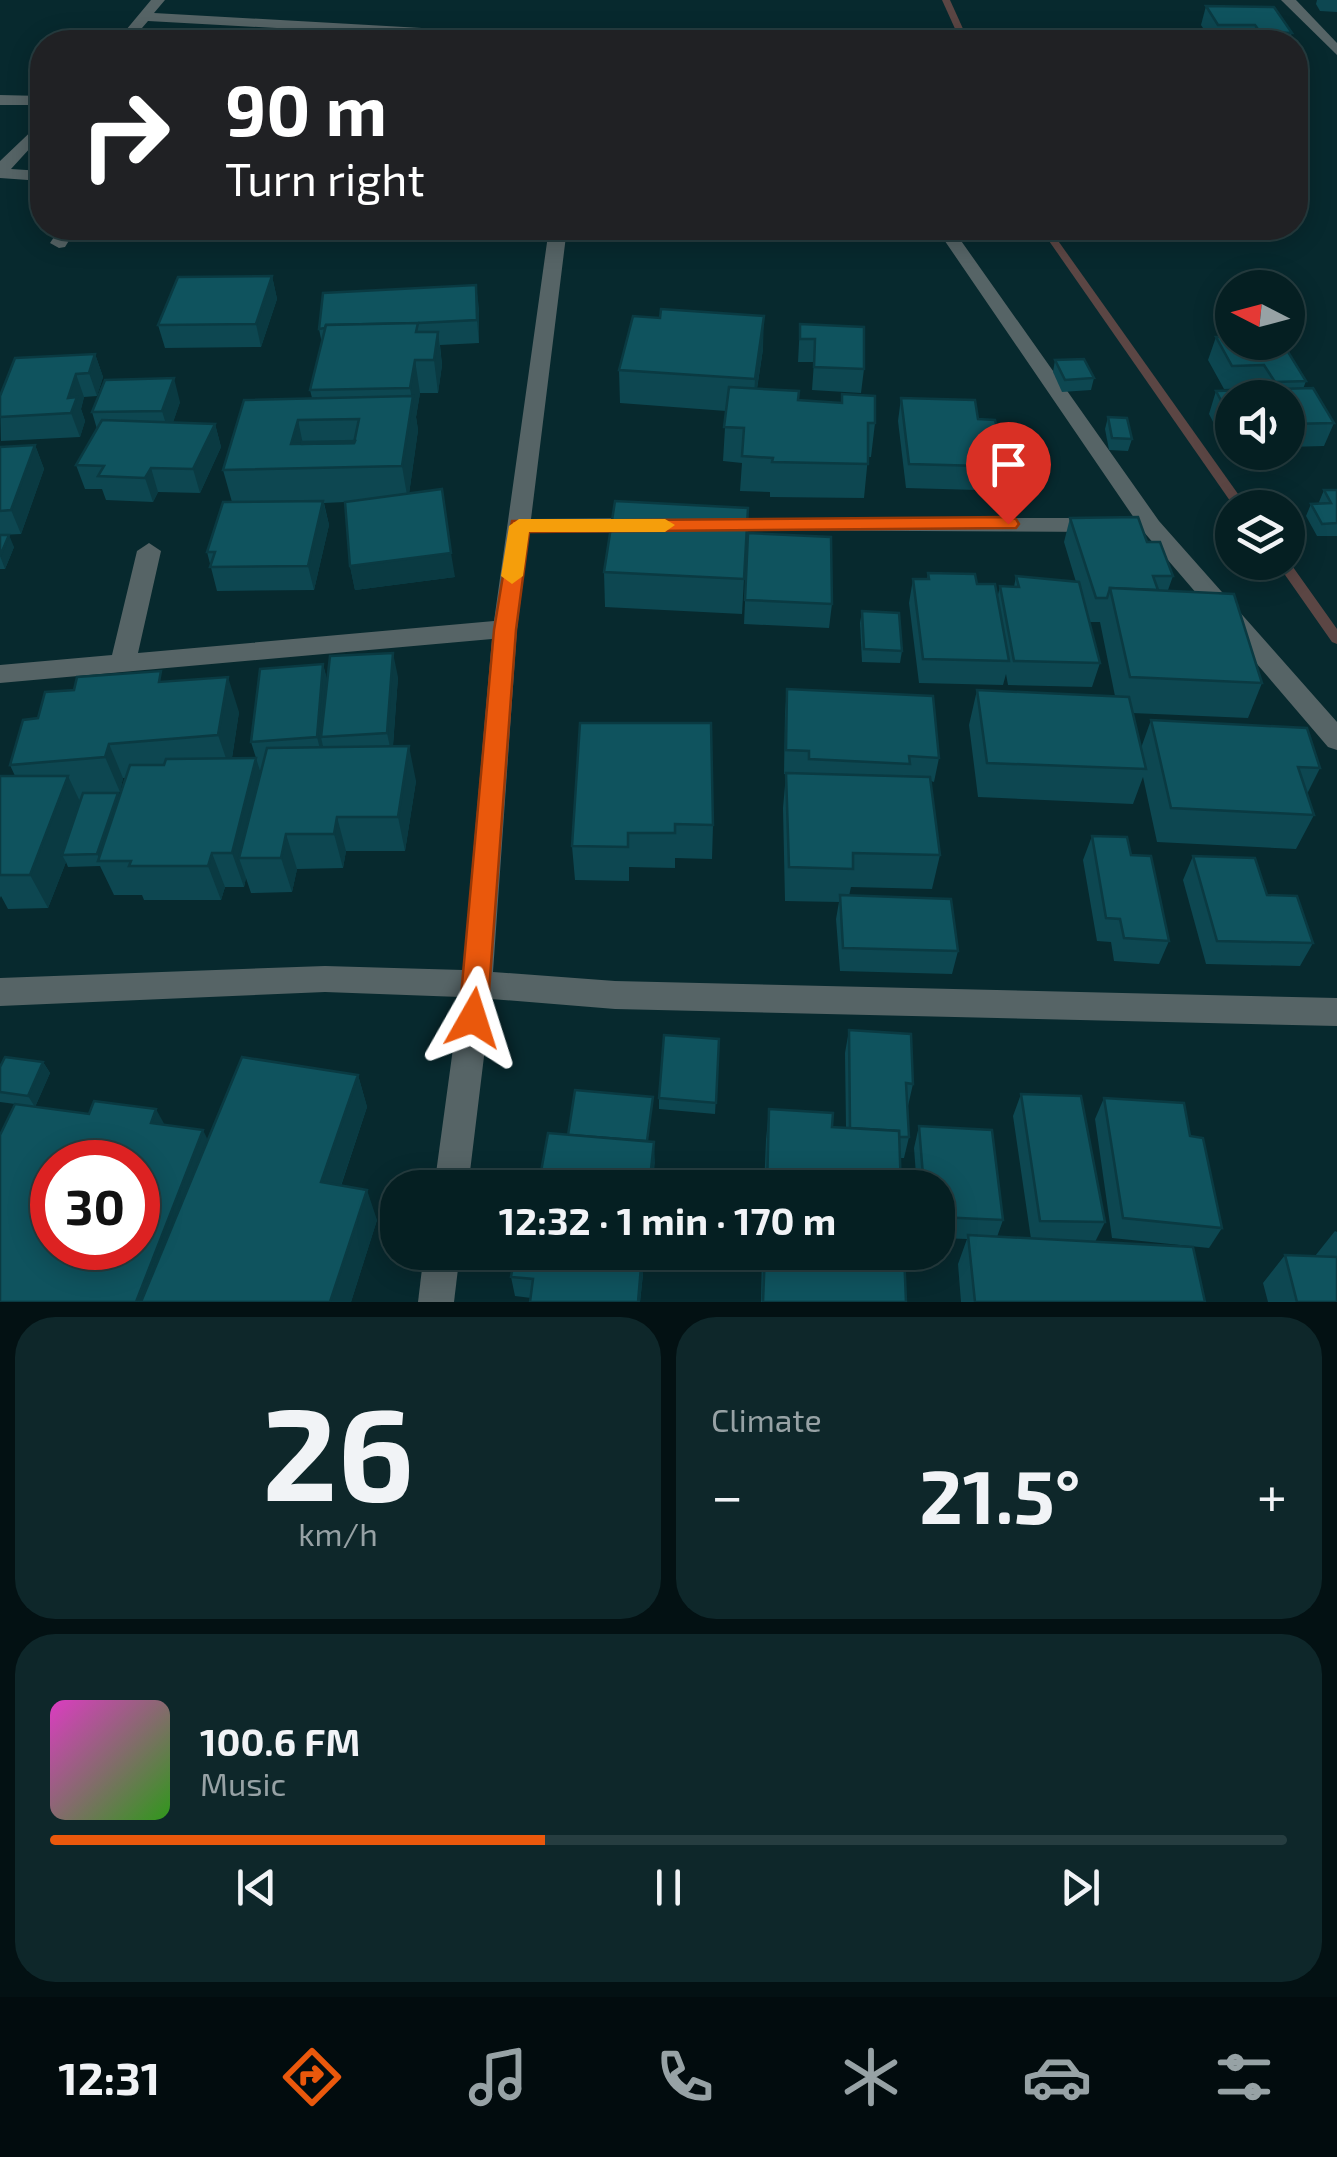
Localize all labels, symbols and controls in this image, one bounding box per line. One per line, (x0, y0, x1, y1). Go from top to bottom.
text: 90 m (225, 66, 387, 150)
icon: right (60, 70, 190, 200)
text: Turn right (225, 151, 425, 205)
north arrow (1215, 270, 1305, 360)
map controls (1215, 270, 1305, 580)
button: sound (1215, 380, 1305, 470)
pin (966, 422, 1051, 525)
icon: arrive (981, 437, 1036, 492)
button: layers (1215, 490, 1305, 580)
position arrow (421, 966, 525, 1070)
speed limit sign: 30 (30, 1140, 160, 1270)
text: 12:32 · 1 min · 170 m (499, 1197, 836, 1243)
text: 26 (262, 1371, 414, 1527)
text: Climate (711, 1400, 822, 1438)
text: 21.5° (919, 1449, 1081, 1539)
text: − (711, 1461, 743, 1527)
text: + (1257, 1461, 1287, 1527)
text: km/h (298, 1514, 378, 1552)
text: 100.6 FM (200, 1718, 360, 1764)
text: Music (200, 1764, 286, 1802)
icon: previous (229, 1860, 284, 1915)
icon: pause (641, 1860, 696, 1915)
icon: next (1053, 1860, 1108, 1915)
icon: directions (277, 2042, 347, 2112)
icon: music (463, 2042, 533, 2112)
icon: phone (650, 2042, 720, 2112)
icon: climate (836, 2042, 906, 2112)
icon: car (1022, 2042, 1092, 2112)
icon: filters (1209, 2042, 1279, 2112)
text: 12:31 (58, 2050, 160, 2104)

